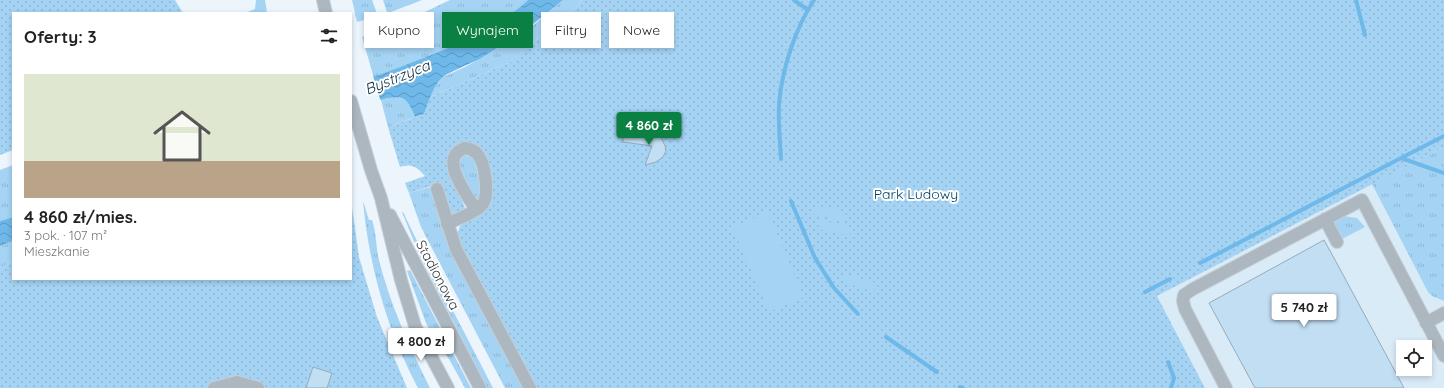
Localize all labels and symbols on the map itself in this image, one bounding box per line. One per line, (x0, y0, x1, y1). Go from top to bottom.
water label: Bystrzyca (362, 55, 433, 99)
pin: 4 860 zł (608, 112, 690, 146)
park label: Park Ludowy (874, 185, 958, 203)
street label: Stadionowa (412, 237, 464, 313)
pin: 5 740 zł (1263, 294, 1345, 328)
pin: 4 800 zł (380, 328, 462, 362)

